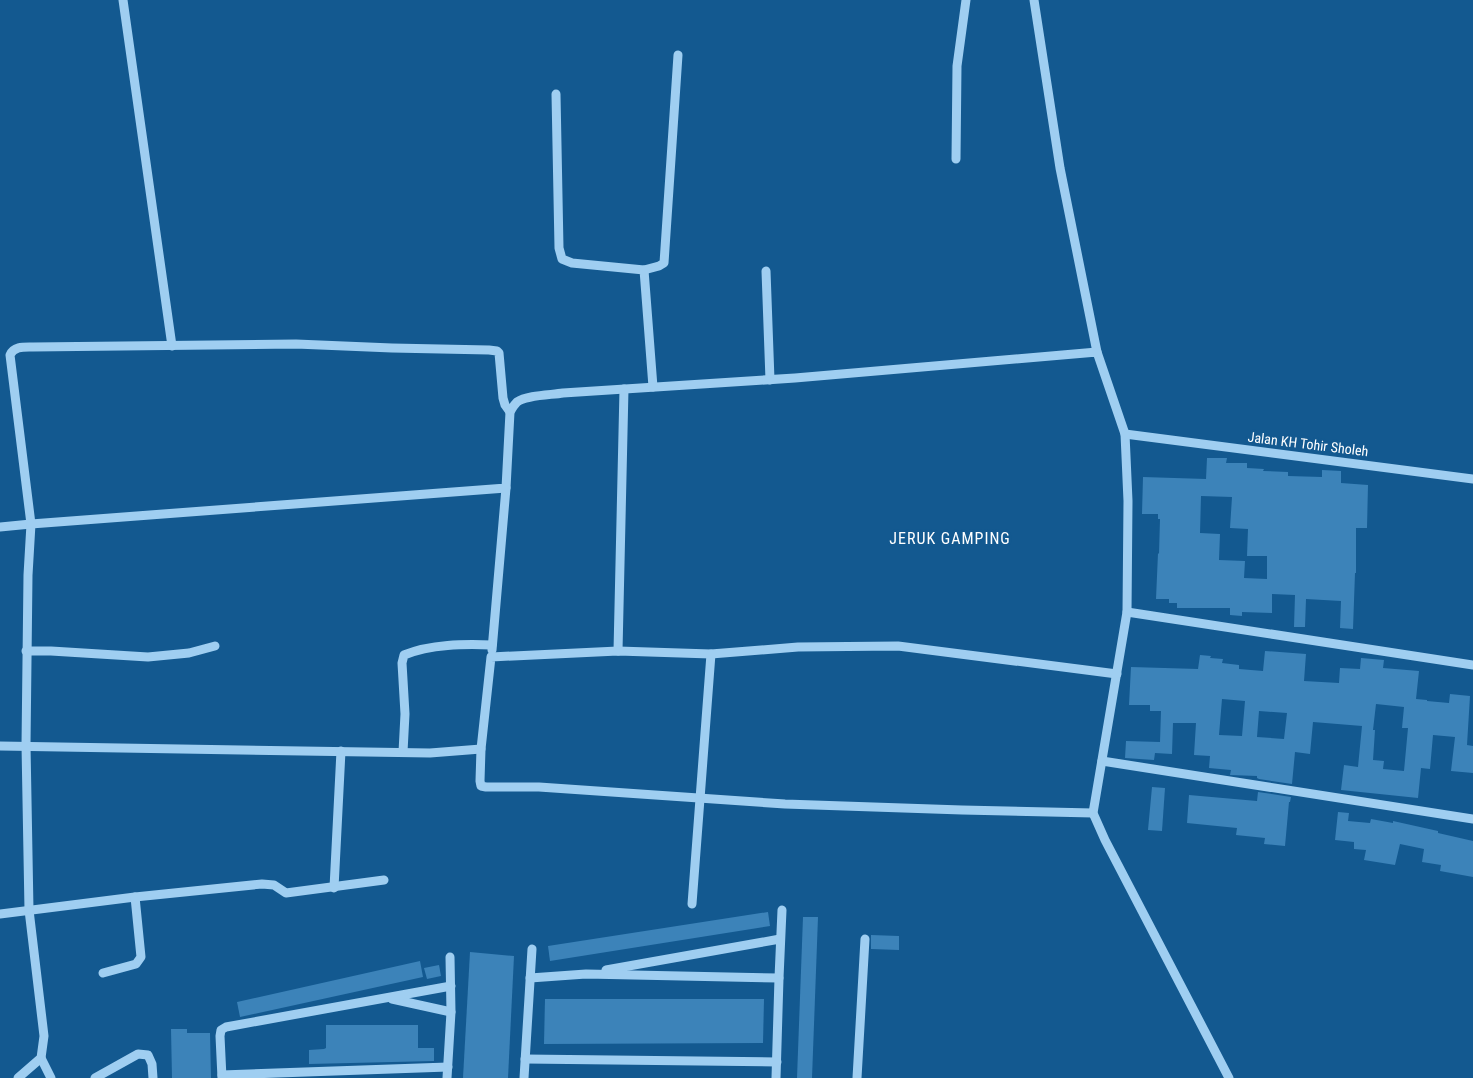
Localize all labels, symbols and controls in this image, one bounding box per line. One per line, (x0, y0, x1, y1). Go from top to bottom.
street label: Jalan KH Tohir Sholeh (1247, 429, 1369, 459)
district label: JERUK GAMPING (889, 529, 1011, 548)

